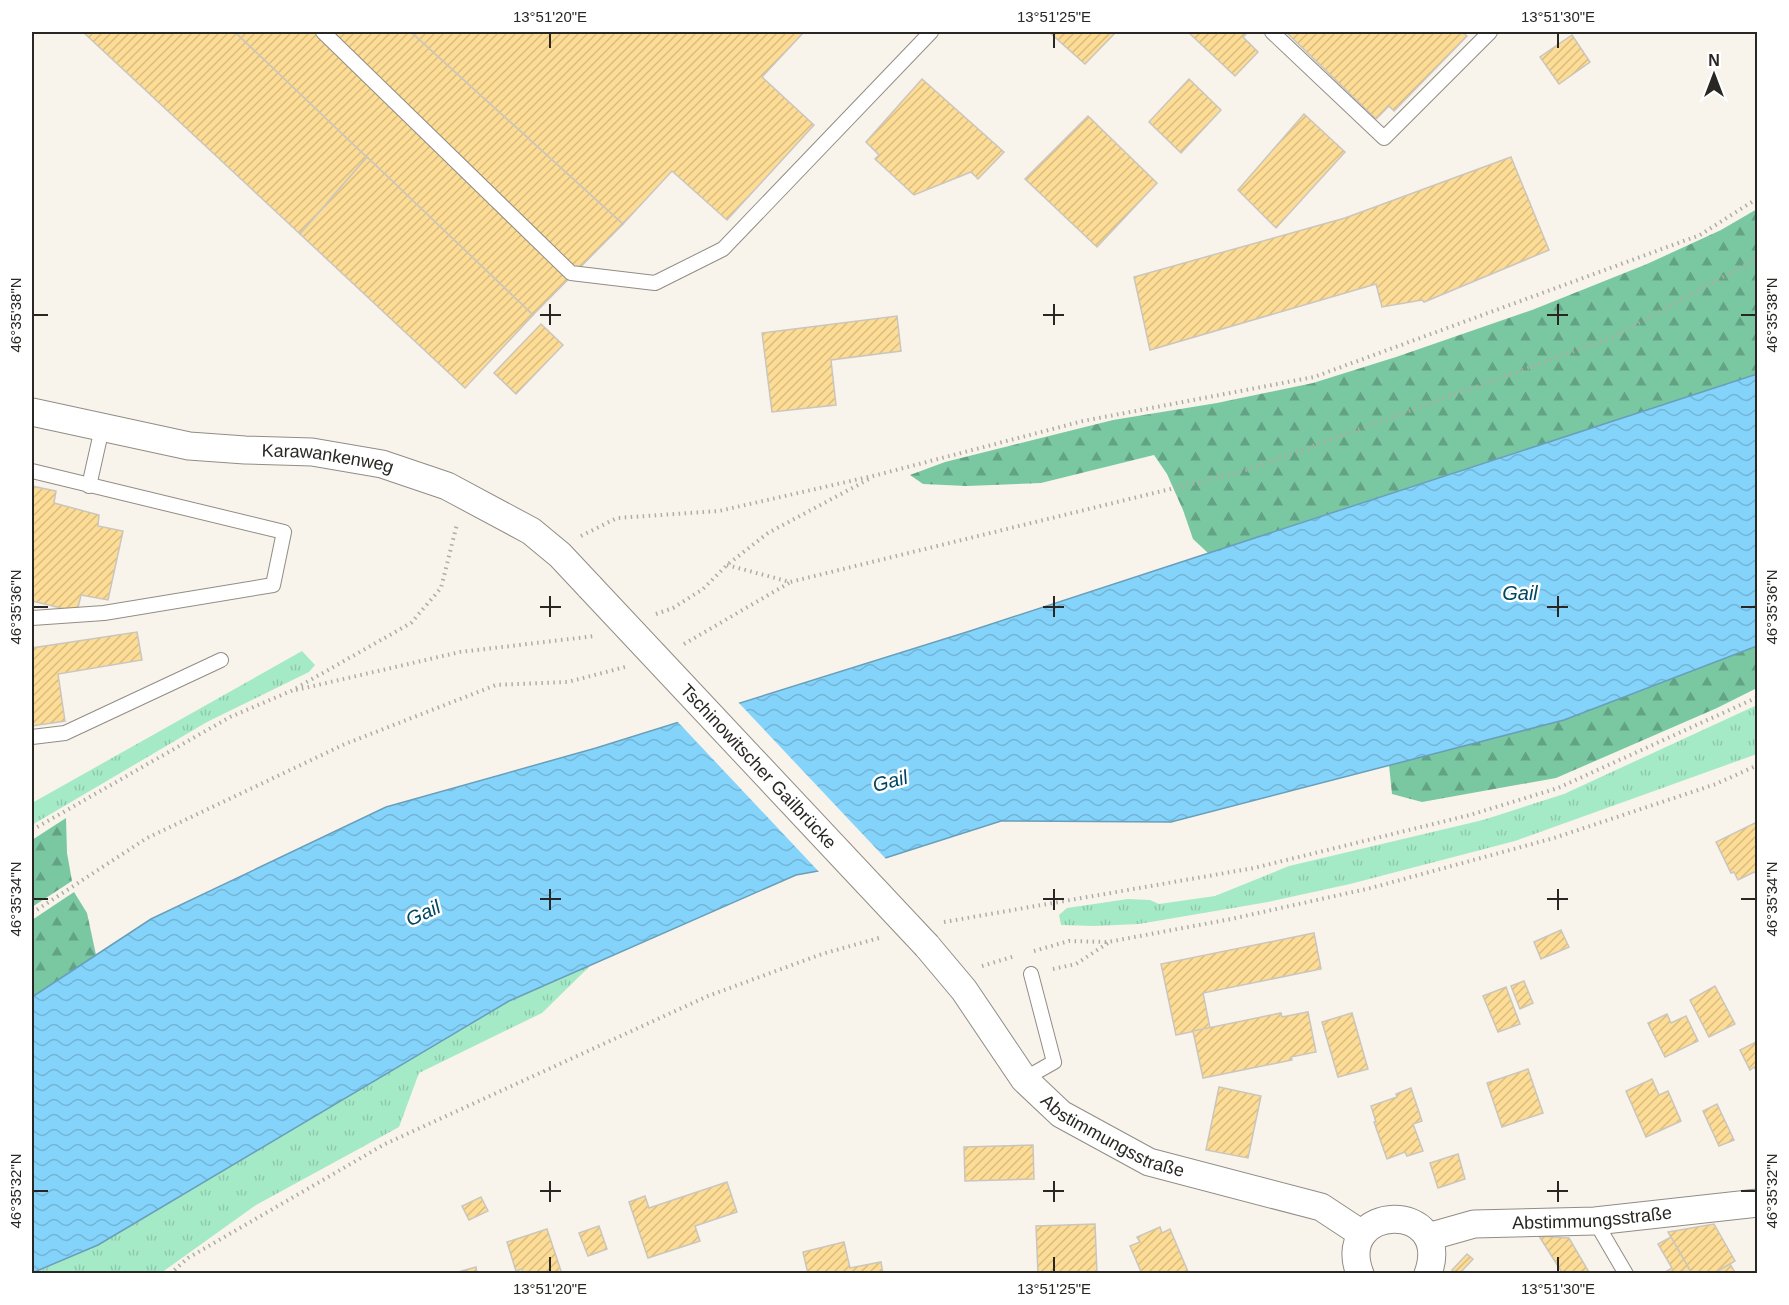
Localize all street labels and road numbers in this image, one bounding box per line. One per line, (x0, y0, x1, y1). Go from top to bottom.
street label: Karawankenweg (261, 441, 396, 477)
street label: Tschinowitscher Gailbrücke (676, 680, 840, 853)
street label: Abstimmungsstraße (1037, 1090, 1186, 1181)
street label: Abstimmungsstraße (1512, 1203, 1673, 1233)

